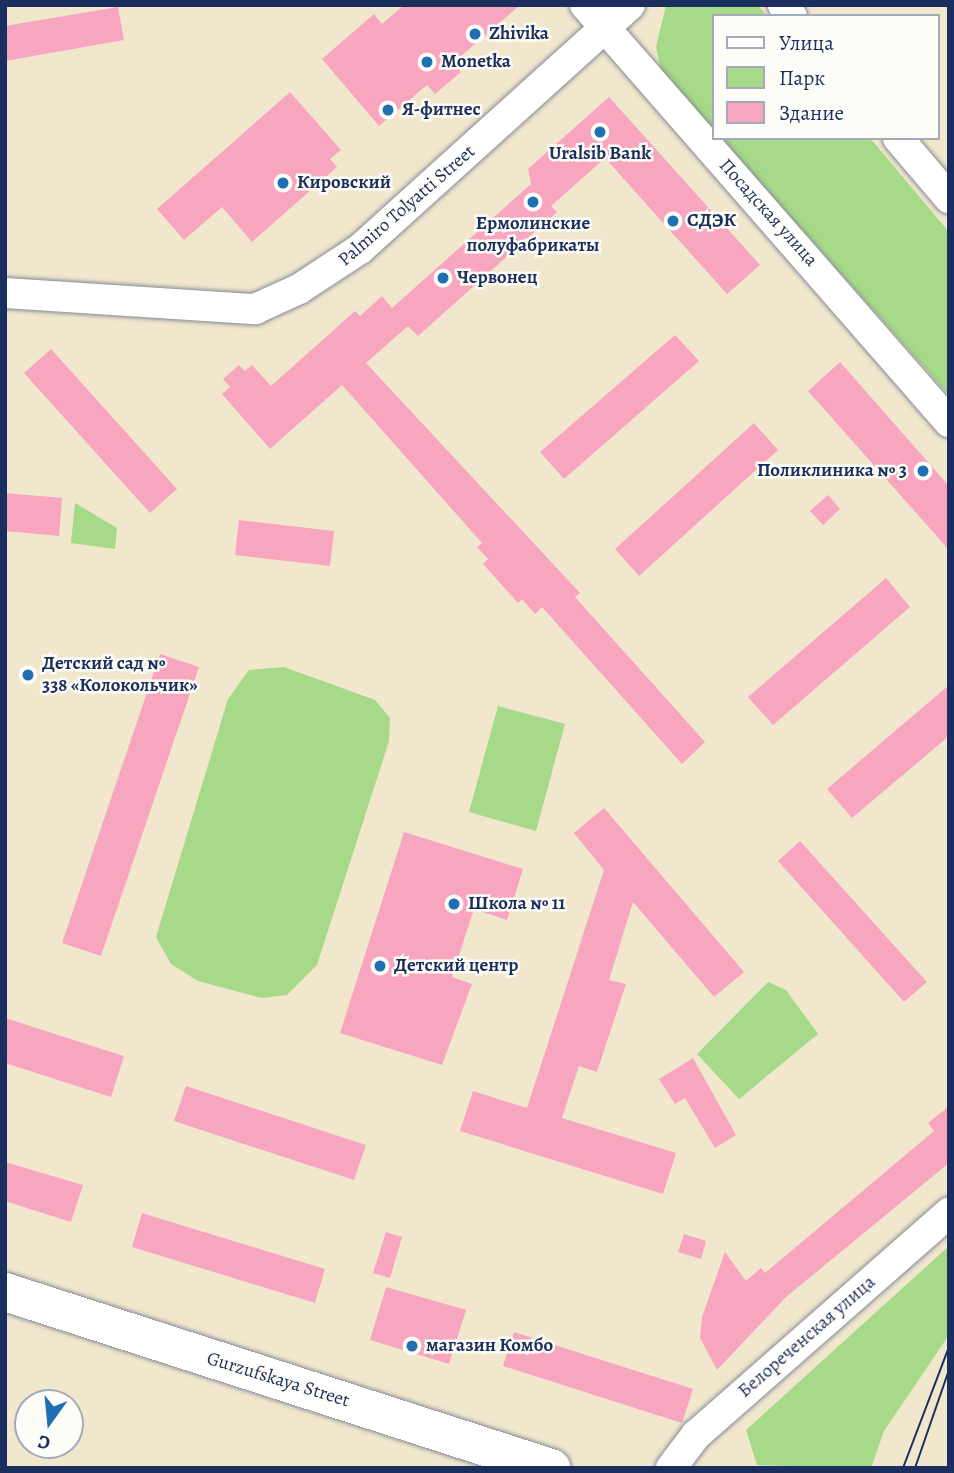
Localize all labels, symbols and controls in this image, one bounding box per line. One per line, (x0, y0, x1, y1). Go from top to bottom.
legend (712, 14, 940, 140)
place label: Zhivika (489, 23, 549, 45)
marker: Zhivika (467, 26, 483, 42)
text: Улица (779, 29, 834, 57)
place label: Monetka (441, 51, 511, 73)
marker: Monetka (419, 54, 435, 70)
text: Парк (779, 64, 825, 92)
place label: Я-фитнес (402, 99, 481, 121)
text: Здание (779, 99, 844, 127)
marker: Я-фитнес (380, 102, 396, 118)
marker: Uralsib Bank (592, 124, 608, 140)
street label: Palmiro Tolyatti Street (334, 140, 480, 272)
place label: Uralsib Bank (549, 143, 651, 165)
street label: Посадская улица (714, 155, 822, 271)
place label: Кировский (297, 172, 391, 194)
marker: Кировский (275, 175, 291, 191)
marker: Ермолинские полуфабрикаты (525, 194, 541, 210)
place label: СДЭК (687, 210, 736, 232)
place label: Ермолинские полуфабрикаты (466, 213, 600, 257)
marker: СДЭК (665, 213, 681, 229)
place label: Червонец (457, 267, 537, 289)
marker: Червонец (435, 270, 451, 286)
place label: Поликлиника № 3 (757, 460, 907, 482)
marker: Поликлиника № 3 (913, 461, 933, 481)
place label: Детский сад № 338 «Колокольчик» (42, 653, 198, 697)
marker: Детский сад № 338 «Колокольчик» (20, 667, 36, 683)
place label: Школа № 11 (468, 893, 565, 915)
marker: Школа № 11 (446, 896, 462, 912)
place label: Детский центр (394, 955, 518, 977)
marker: Детский центр (372, 958, 388, 974)
street label: Белореченская улица (734, 1271, 880, 1403)
place label: магазин Комбо (426, 1335, 553, 1357)
marker: магазин Комбо (404, 1338, 420, 1354)
street label: Gurzufskaya Street (204, 1347, 352, 1413)
north arrow (14, 1389, 84, 1459)
text: С (35, 1428, 53, 1456)

